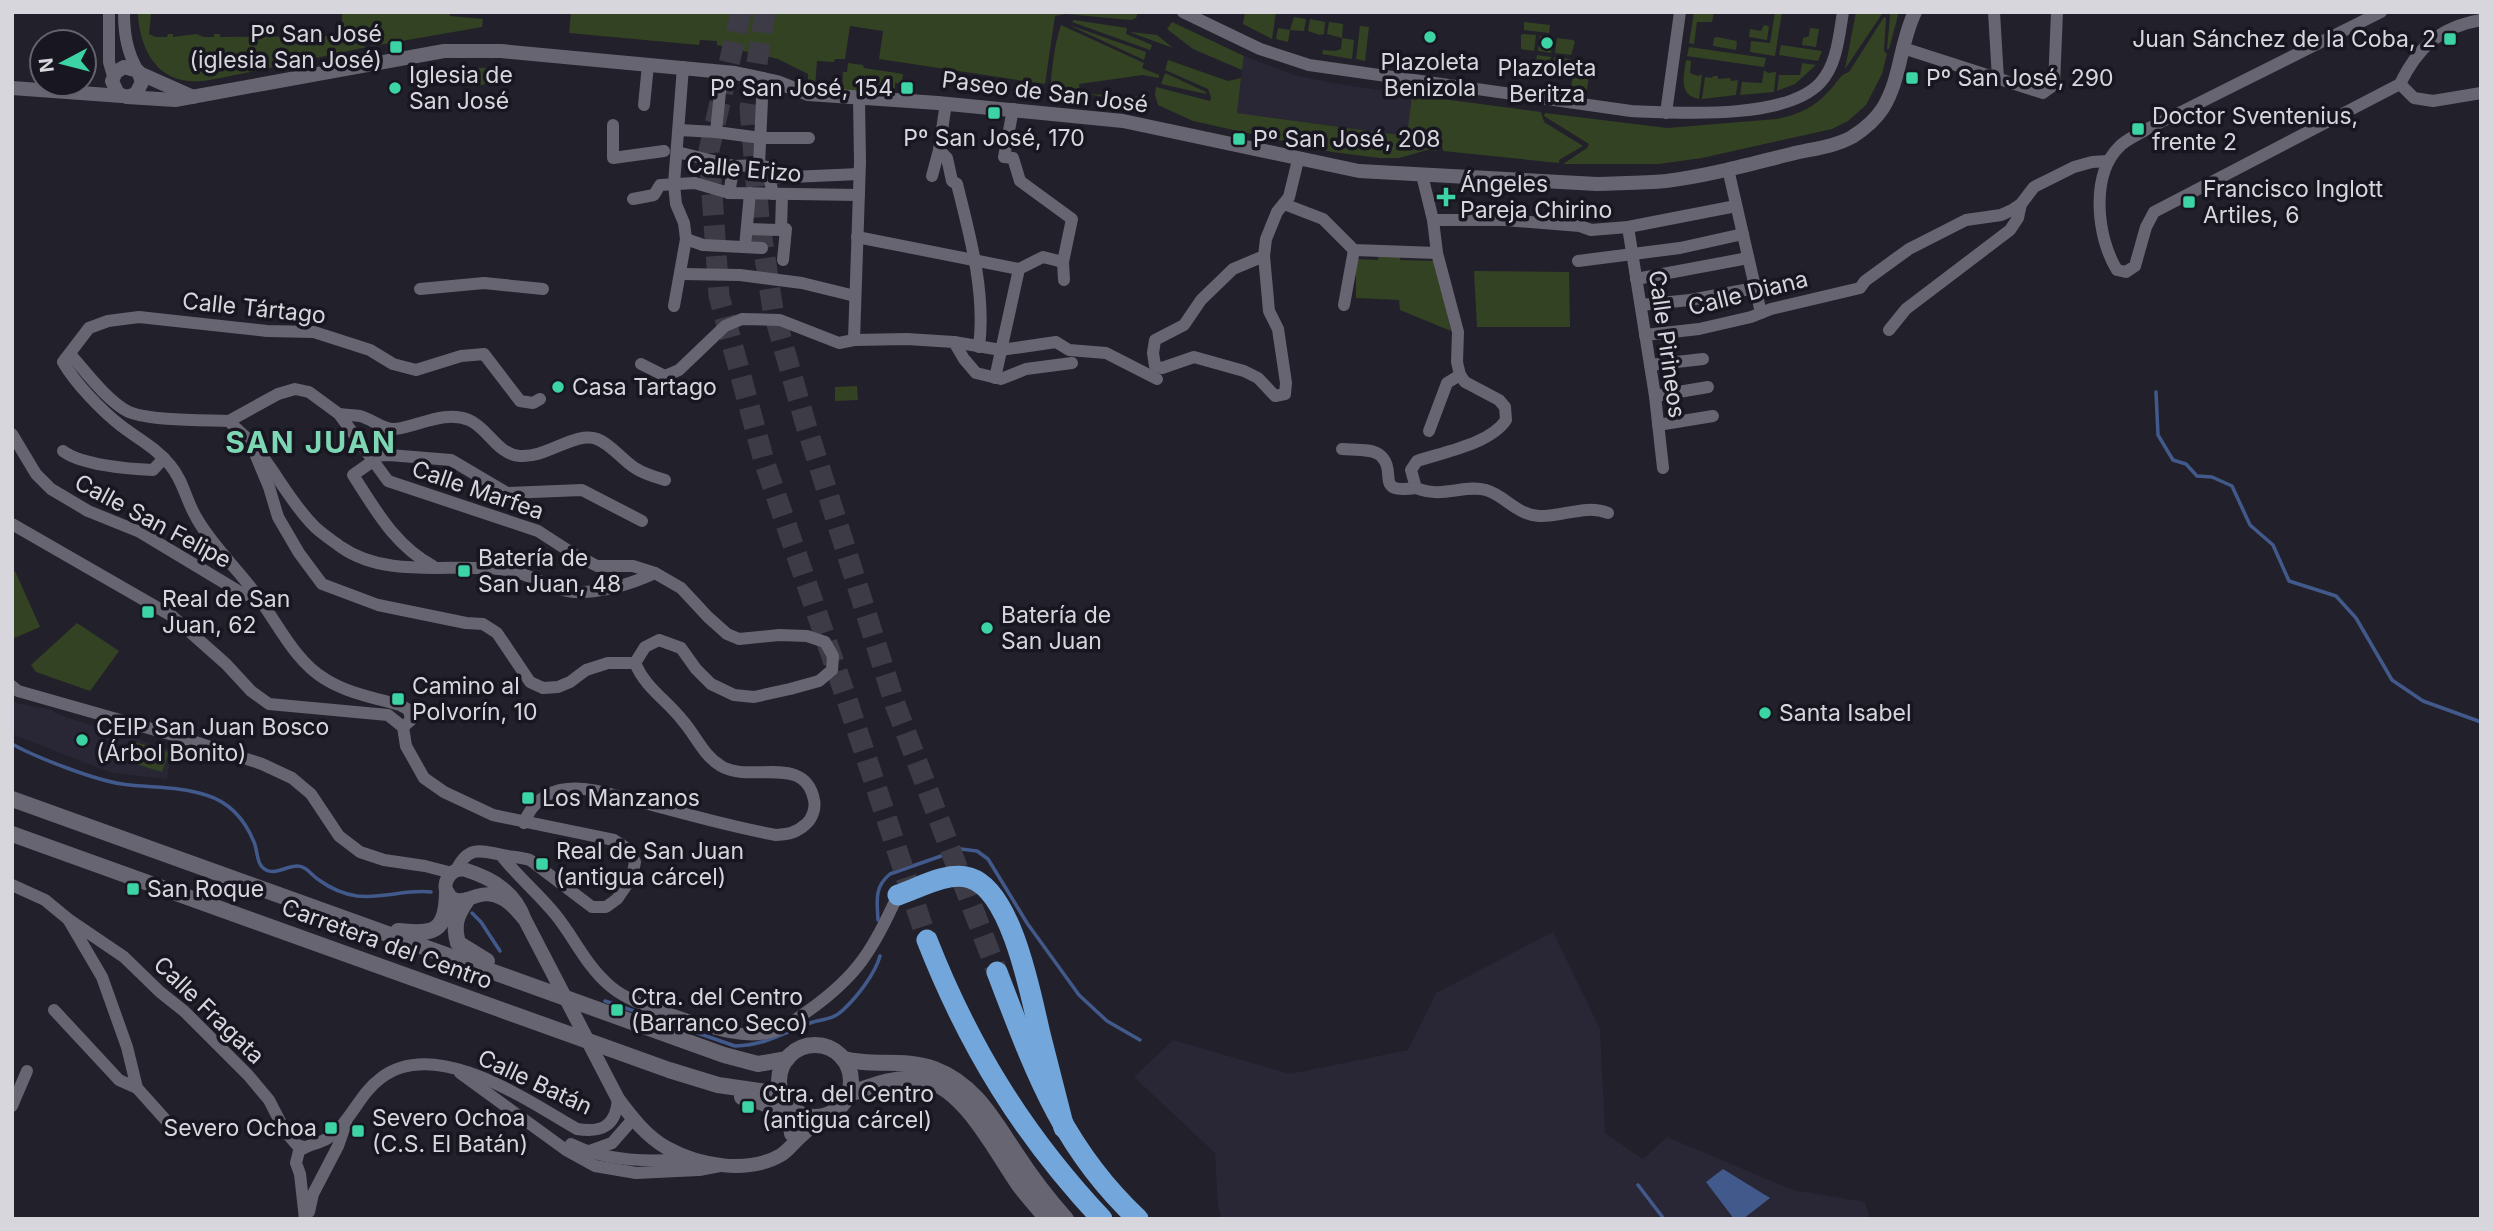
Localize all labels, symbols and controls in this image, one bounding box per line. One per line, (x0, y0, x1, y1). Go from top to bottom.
place label: Pº San José (iglesia San José) (190, 20, 382, 74)
place label: Juan Sánchez de la Coba, 2 (2132, 25, 2436, 53)
north arrow (28, 28, 98, 98)
marker: Plazoleta Benizola (1422, 29, 1438, 45)
marker: Juan Sánchez de la Coba, 2 (2442, 31, 2458, 47)
marker: Plazoleta Beritza (1539, 35, 1555, 51)
marker: Pº San José (iglesia San José) (388, 39, 404, 55)
place label: Plazoleta Benizola (1381, 48, 1479, 102)
place label: Plazoleta Beritza (1498, 54, 1596, 108)
text: N (34, 56, 59, 74)
place label: Iglesia de San José (409, 61, 513, 115)
place label: Pº San José, 290 (1926, 64, 2114, 92)
street label: Paseo de San José (940, 65, 1150, 119)
marker: Pº San José, 290 (1904, 70, 1920, 86)
place label: Pº San José, 154 (710, 74, 893, 102)
marker: Iglesia de San José (387, 80, 403, 96)
marker: Pº San José, 154 (899, 80, 915, 96)
place label: Doctor Sventenius, frente 2 (2152, 102, 2358, 156)
marker: Pº San José, 170 (986, 105, 1002, 121)
marker: Doctor Sventenius, frente 2 (2130, 121, 2146, 137)
place label: Pº San José, 170 (903, 124, 1085, 152)
place label: Pº San José, 208 (1253, 125, 1441, 153)
marker: Pº San José, 208 (1231, 131, 1247, 147)
street label: Calle Erizo (685, 150, 803, 188)
place label: Ángeles Pareja Chirino (1460, 170, 1612, 224)
place label: Francisco Inglott Artiles, 6 (2203, 175, 2384, 229)
marker: Ángeles Pareja Chirino (1438, 189, 1454, 205)
marker: Francisco Inglott Artiles, 6 (2181, 194, 2197, 210)
street label: Calle Diana (1685, 265, 1811, 321)
street label: Calle Pirineos (1643, 269, 1691, 419)
street label: Calle Tártago (181, 287, 327, 329)
place label: Casa Tartago (572, 373, 717, 401)
marker: Casa Tartago (550, 379, 566, 395)
district label: SAN JUAN (225, 424, 397, 460)
street label: Calle Marfea (408, 454, 548, 526)
street label: Calle San Felipe (70, 468, 236, 574)
place label: Batería de San Juan, 48 (478, 544, 621, 598)
marker: Batería de San Juan, 48 (456, 563, 472, 579)
place label: Real de San Juan, 62 (162, 585, 290, 639)
place label: Batería de San Juan (1001, 601, 1111, 655)
marker: Real de San Juan, 62 (140, 604, 156, 620)
marker: Batería de San Juan (979, 620, 995, 636)
place label: Camino al Polvorín, 10 (412, 672, 537, 726)
marker: Camino al Polvorín, 10 (390, 691, 406, 707)
place label: Santa Isabel (1779, 699, 1912, 727)
marker: Santa Isabel (1757, 705, 1773, 721)
place label: CEIP San Juan Bosco (Árbol Bonito) (96, 713, 329, 767)
marker: CEIP San Juan Bosco (Árbol Bonito) (74, 732, 90, 748)
place label: Los Manzanos (542, 784, 700, 812)
marker: Los Manzanos (520, 790, 536, 806)
place label: Real de San Juan (antigua cárcel) (556, 837, 744, 891)
marker: Real de San Juan (antigua cárcel) (534, 856, 550, 872)
place label: San Roque (147, 875, 264, 903)
marker: San Roque (125, 881, 141, 897)
street label: Carretera del Centro (278, 893, 496, 995)
street label: Calle Fragata (148, 950, 270, 1070)
place label: Ctra. del Centro (Barranco Seco) (631, 983, 808, 1037)
marker: Ctra. del Centro (Barranco Seco) (609, 1002, 625, 1018)
street label: Calle Batán (473, 1043, 597, 1121)
place label: Ctra. del Centro (antigua cárcel) (762, 1080, 934, 1134)
marker: Ctra. del Centro (antigua cárcel) (740, 1099, 756, 1115)
place label: Severo Ochoa (C.S. El Batán) (372, 1104, 528, 1158)
place label: Severo Ochoa (164, 1114, 317, 1142)
marker: Severo Ochoa (323, 1120, 339, 1136)
marker: Severo Ochoa (C.S. El Batán) (350, 1123, 366, 1139)

